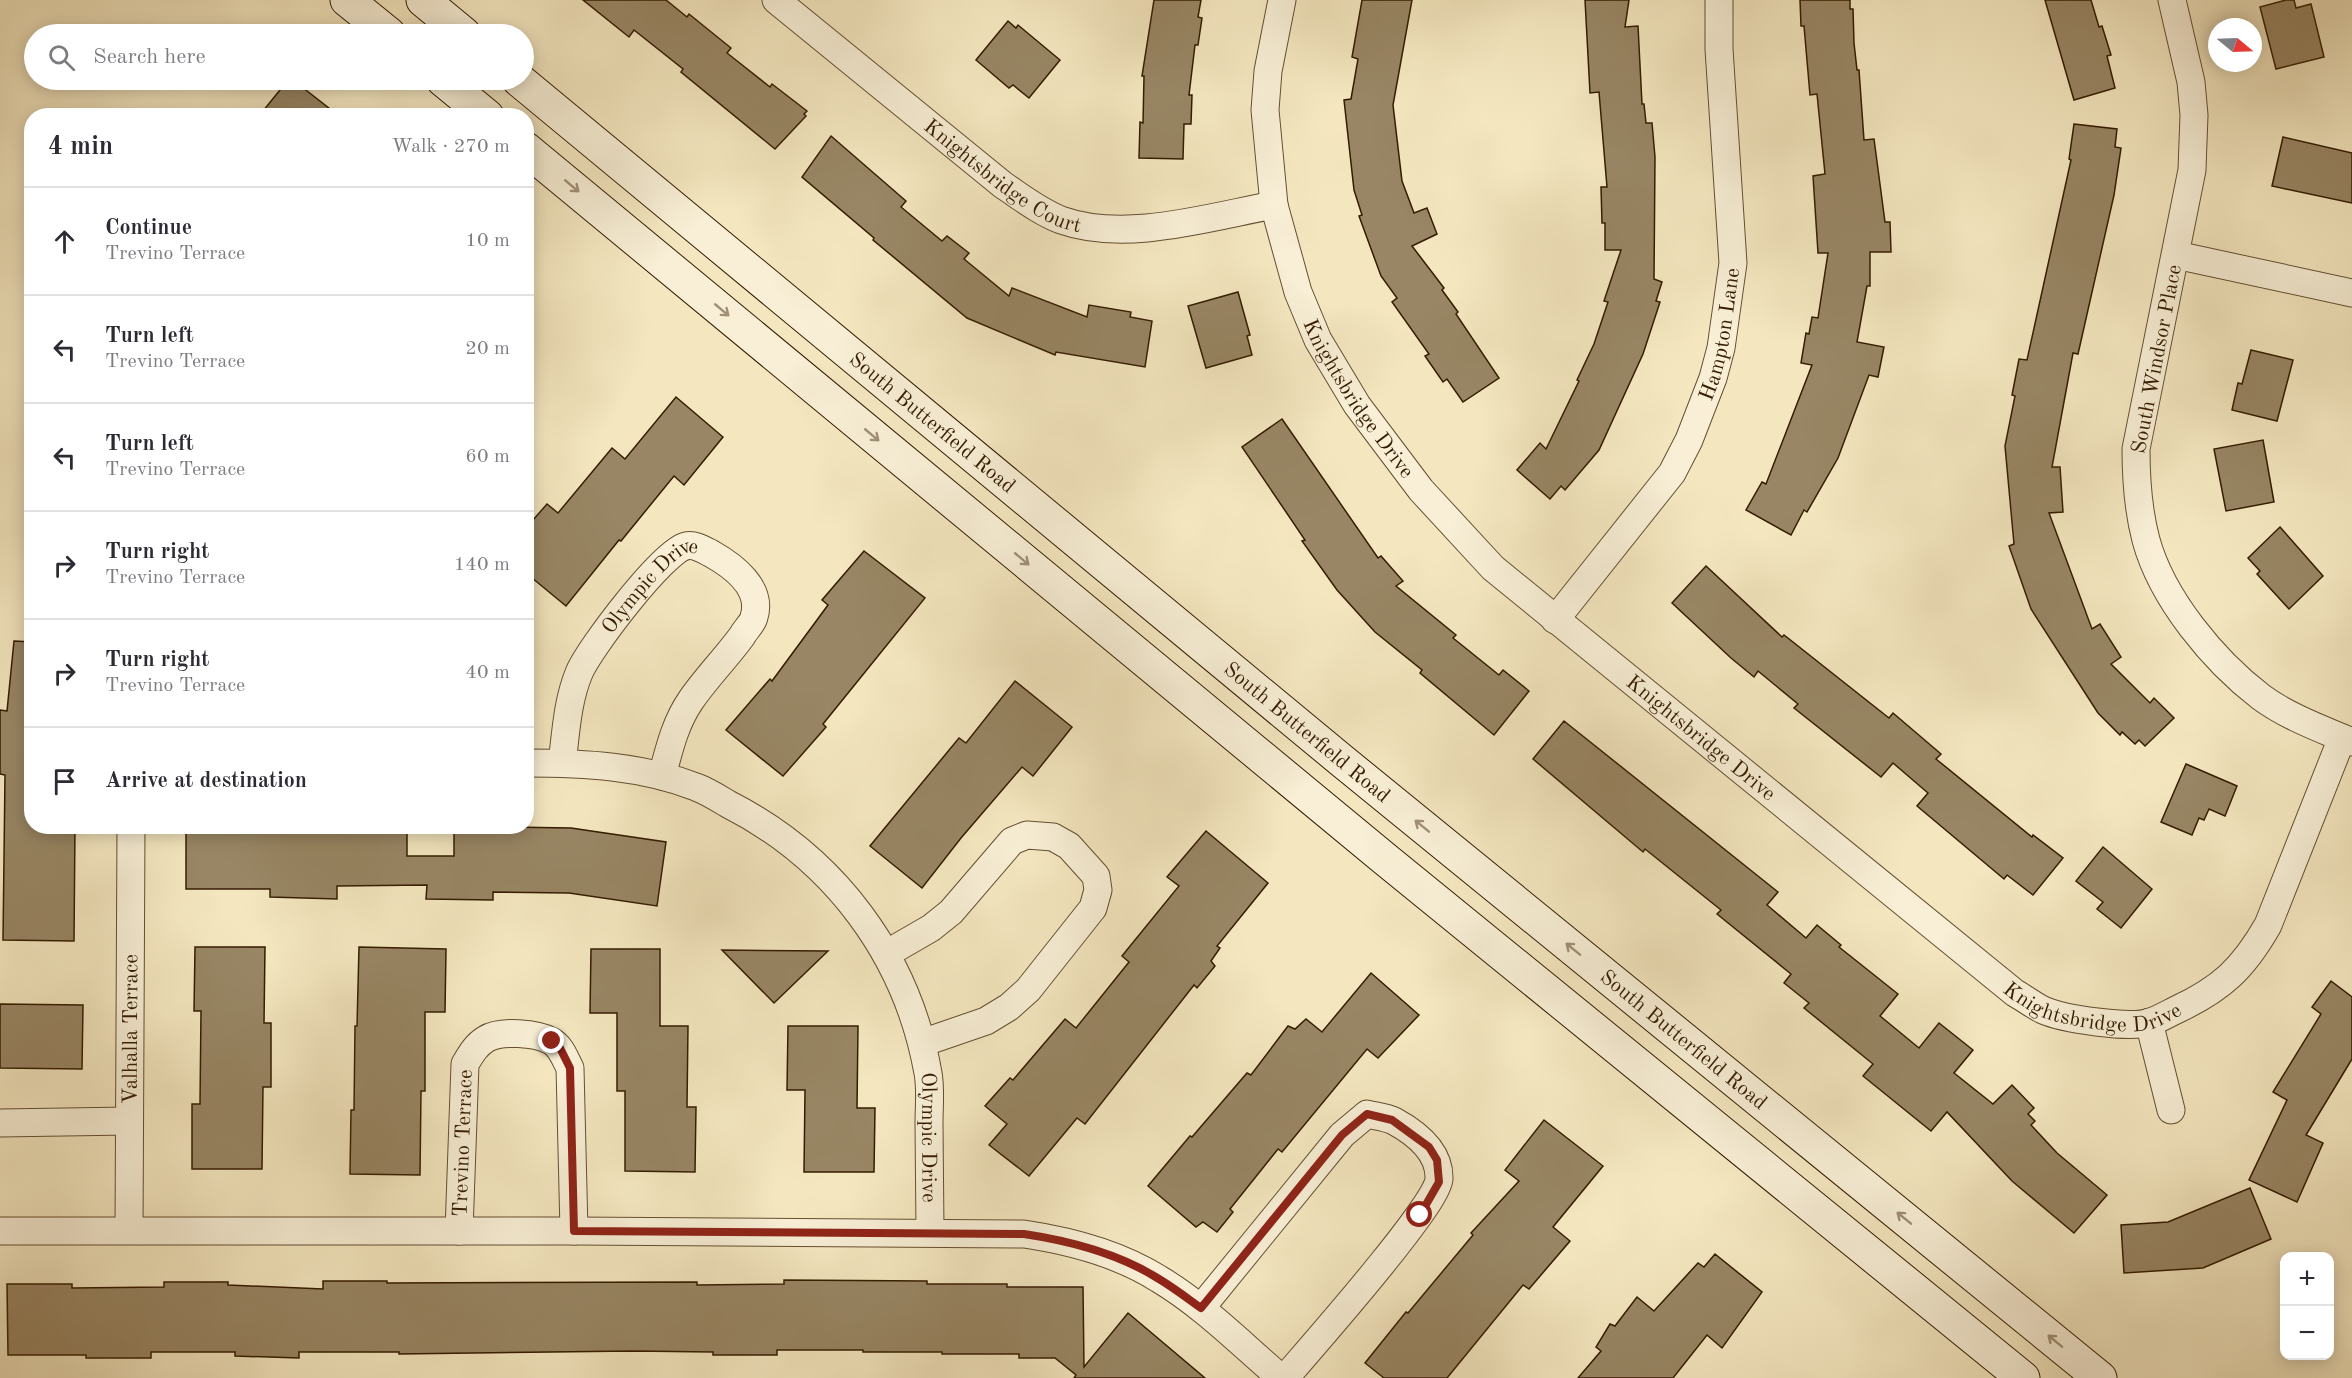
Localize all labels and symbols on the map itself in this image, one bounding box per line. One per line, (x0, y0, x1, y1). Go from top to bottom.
north arrow (2208, 18, 2262, 72)
street label: Knightsbridge Court (919, 116, 1083, 237)
one-way arrow (563, 179, 579, 192)
street label: South Windsor Place (2129, 263, 2186, 456)
street label: Hampton Lane (1696, 267, 1744, 404)
one-way arrow (714, 304, 730, 317)
street label: Knightsbridge Drive (1298, 316, 1417, 482)
street label: South Butterfield Road (845, 349, 1019, 498)
one-way arrow (864, 428, 880, 441)
street label: Olympic Drive (598, 536, 700, 638)
one-way arrow (1014, 552, 1029, 566)
street label: South Butterfield Road (1219, 659, 1393, 807)
street label: Knightsbridge Drive (1622, 672, 1779, 805)
one-way arrow (1414, 819, 1430, 832)
one-way arrow (1566, 942, 1581, 956)
street label: Valhalla Terrace (121, 954, 142, 1104)
street label: South Butterfield Road (1596, 966, 1770, 1114)
street label: Knightsbridge Drive (1999, 979, 2185, 1037)
route end (538, 1027, 564, 1053)
street label: Trevino Terrace (451, 1069, 477, 1217)
street label: Olympic Drive (916, 1071, 939, 1203)
route start (1406, 1201, 1432, 1227)
one-way arrow (1897, 1211, 1912, 1225)
one-way arrow (2048, 1334, 2063, 1348)

